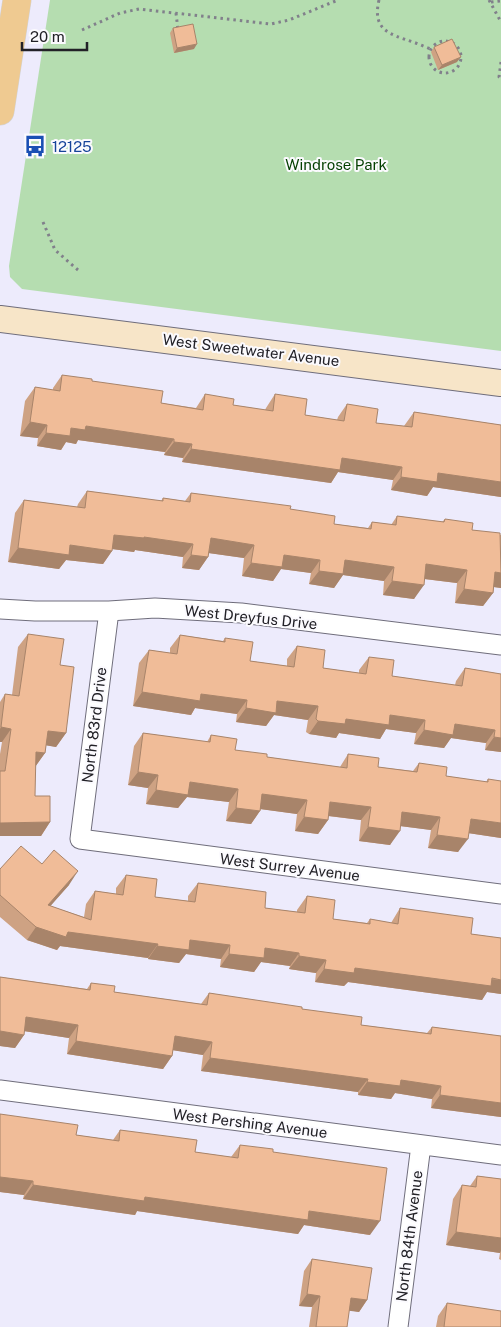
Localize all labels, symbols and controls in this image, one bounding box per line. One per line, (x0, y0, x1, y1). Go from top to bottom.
scale bar (22, 20, 88, 52)
text: 20 m (30, 28, 65, 45)
bus stop icon: 12125 (22, 133, 48, 159)
place label: 12125 (52, 138, 92, 155)
park label: Windrose Park (285, 156, 387, 173)
street label: West Sweetwater Avenue (162, 331, 340, 369)
street label: West Dreyfus Drive (184, 602, 318, 632)
street label: North 83rd Drive (78, 666, 110, 784)
street label: West Surrey Avenue (219, 850, 361, 884)
street label: West Pershing Avenue (172, 1105, 328, 1141)
street label: North 84th Avenue (393, 1169, 425, 1303)

